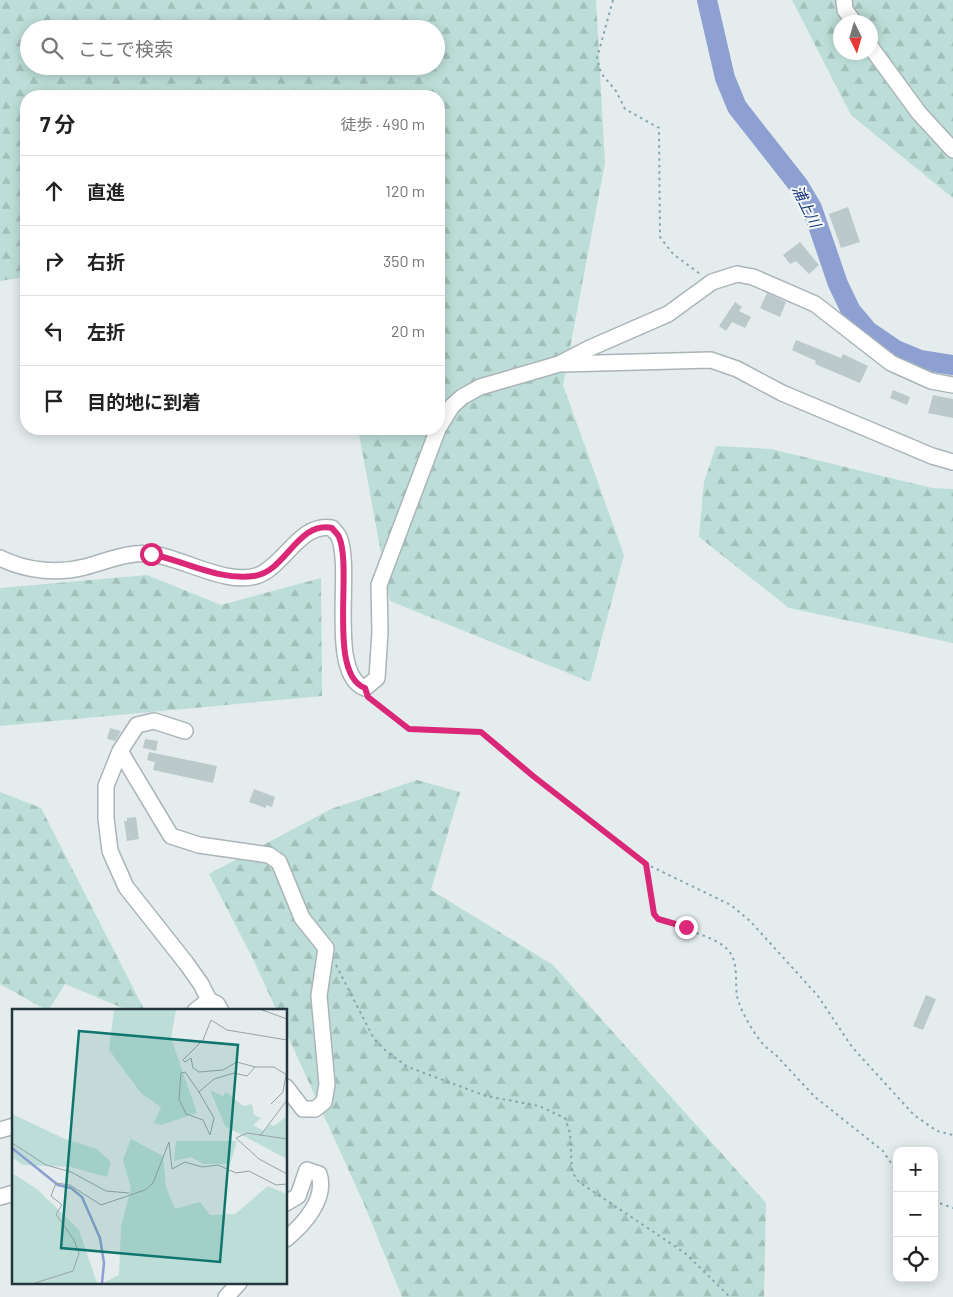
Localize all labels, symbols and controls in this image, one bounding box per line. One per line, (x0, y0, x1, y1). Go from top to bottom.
north arrow (833, 15, 878, 60)
search box (20, 20, 445, 75)
icon: search (38, 34, 66, 62)
text: ここで検索 (78, 37, 173, 60)
text: 7 分 (40, 111, 76, 136)
text: 徒歩 · 490 m (341, 114, 425, 133)
icon: ahead (40, 177, 68, 205)
text: 直進 (87, 180, 125, 203)
text: 120 m (385, 181, 425, 200)
water label: 浦上川 (789, 182, 826, 232)
icon: right (40, 247, 68, 275)
text: 右折 (87, 250, 125, 273)
text: 350 m (383, 251, 425, 270)
icon: left (40, 317, 68, 345)
text: 左折 (87, 320, 125, 343)
text: 20 m (391, 321, 425, 340)
icon: arrive (40, 387, 68, 415)
text: 目的地に到着 (87, 390, 201, 413)
route start (140, 543, 163, 566)
route end (675, 916, 698, 939)
inset map (12, 1009, 288, 1284)
map controls (893, 1147, 938, 1282)
button: + (893, 1147, 938, 1192)
button: − (893, 1192, 938, 1237)
button: locate (893, 1237, 938, 1282)

